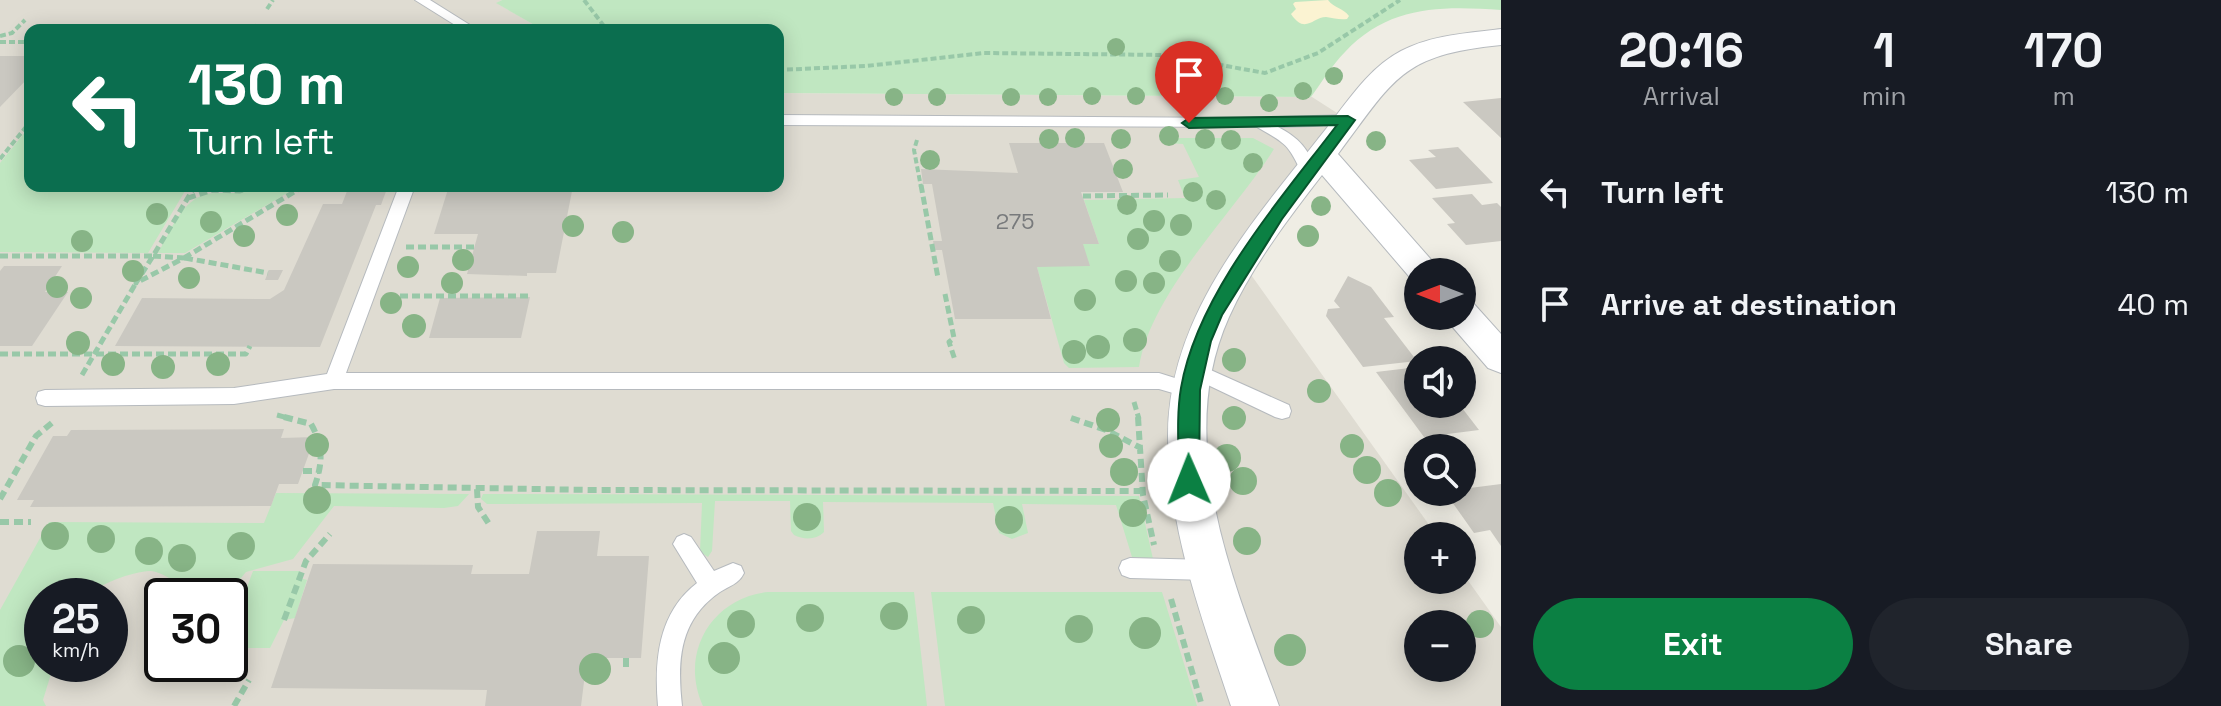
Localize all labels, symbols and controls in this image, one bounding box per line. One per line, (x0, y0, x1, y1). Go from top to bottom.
text: 20:16 (1619, 20, 1744, 81)
text: 1 (1873, 20, 1895, 81)
text: 170 (2024, 20, 2103, 81)
pin (1155, 41, 1223, 123)
text: 130 m (188, 49, 346, 120)
icon: arrive (1167, 53, 1211, 97)
icon: left (56, 56, 160, 160)
text: Arrival (1643, 79, 1720, 113)
text: min (1862, 79, 1906, 113)
text: m (2052, 79, 2075, 113)
text: Turn left (188, 119, 335, 165)
icon: left (1533, 170, 1577, 214)
text: Turn left (1601, 173, 1724, 212)
text: 130 m (2106, 173, 2189, 212)
house number: 275 (996, 207, 1034, 235)
north arrow (1404, 258, 1476, 330)
map controls (1404, 258, 1476, 682)
icon: arrive (1533, 282, 1577, 326)
text: Arrive at destination (1601, 285, 1897, 324)
text: 40 m (2118, 285, 2189, 324)
button: sound (1404, 346, 1476, 418)
button: search (1404, 434, 1476, 506)
position arrow (1147, 438, 1231, 522)
button: + (1404, 522, 1476, 594)
speed limit sign: 30 (144, 578, 248, 682)
text: 25 (52, 594, 100, 645)
button: Exit (1533, 598, 1853, 690)
button: Share (1869, 598, 2189, 690)
button: − (1404, 610, 1476, 682)
text: km/h (52, 637, 100, 663)

